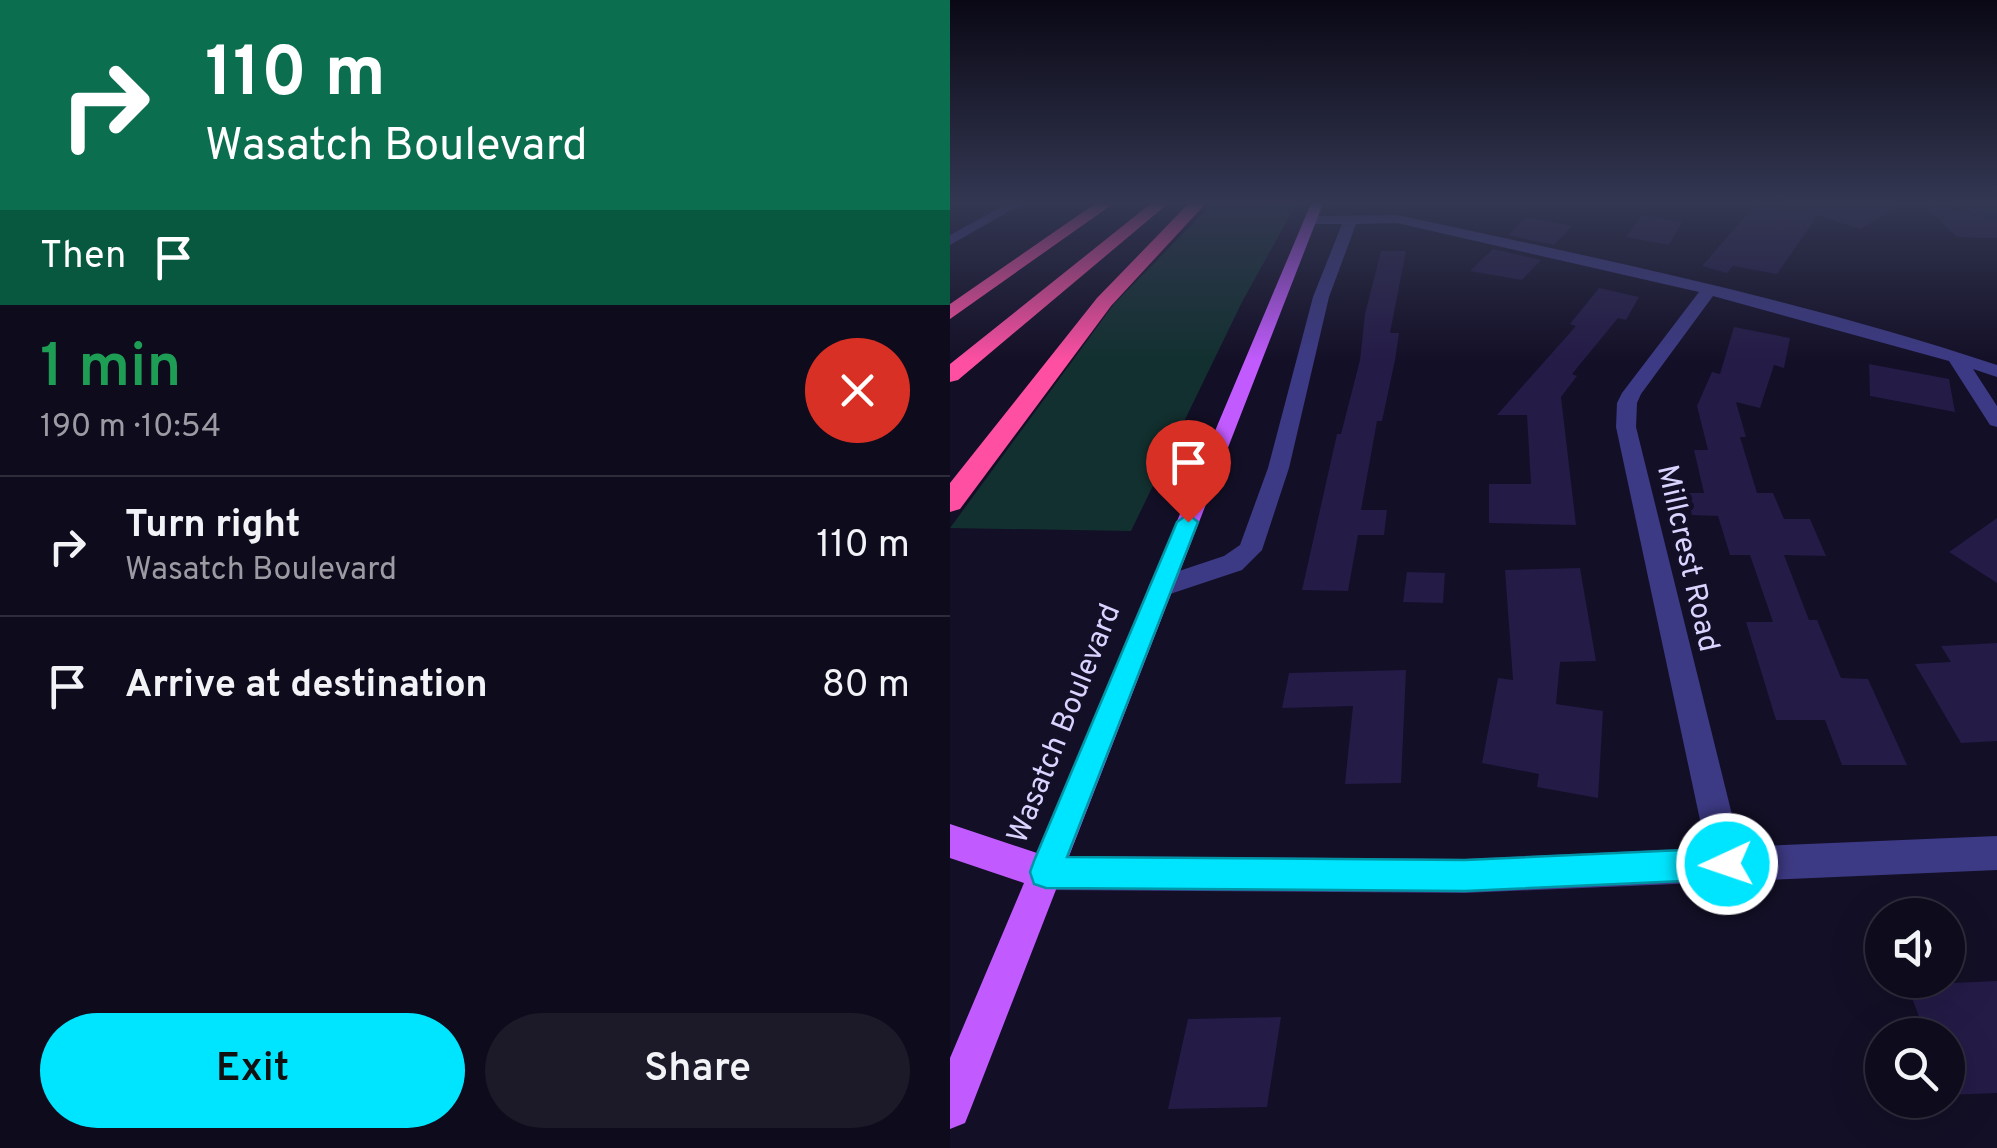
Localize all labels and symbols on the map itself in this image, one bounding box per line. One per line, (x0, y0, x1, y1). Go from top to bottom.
pin (1146, 420, 1231, 523)
street label: Millcrest Road (1647, 461, 1726, 656)
street label: Wasatch Boulevard (1000, 599, 1130, 849)
position arrow (1675, 812, 1779, 916)

